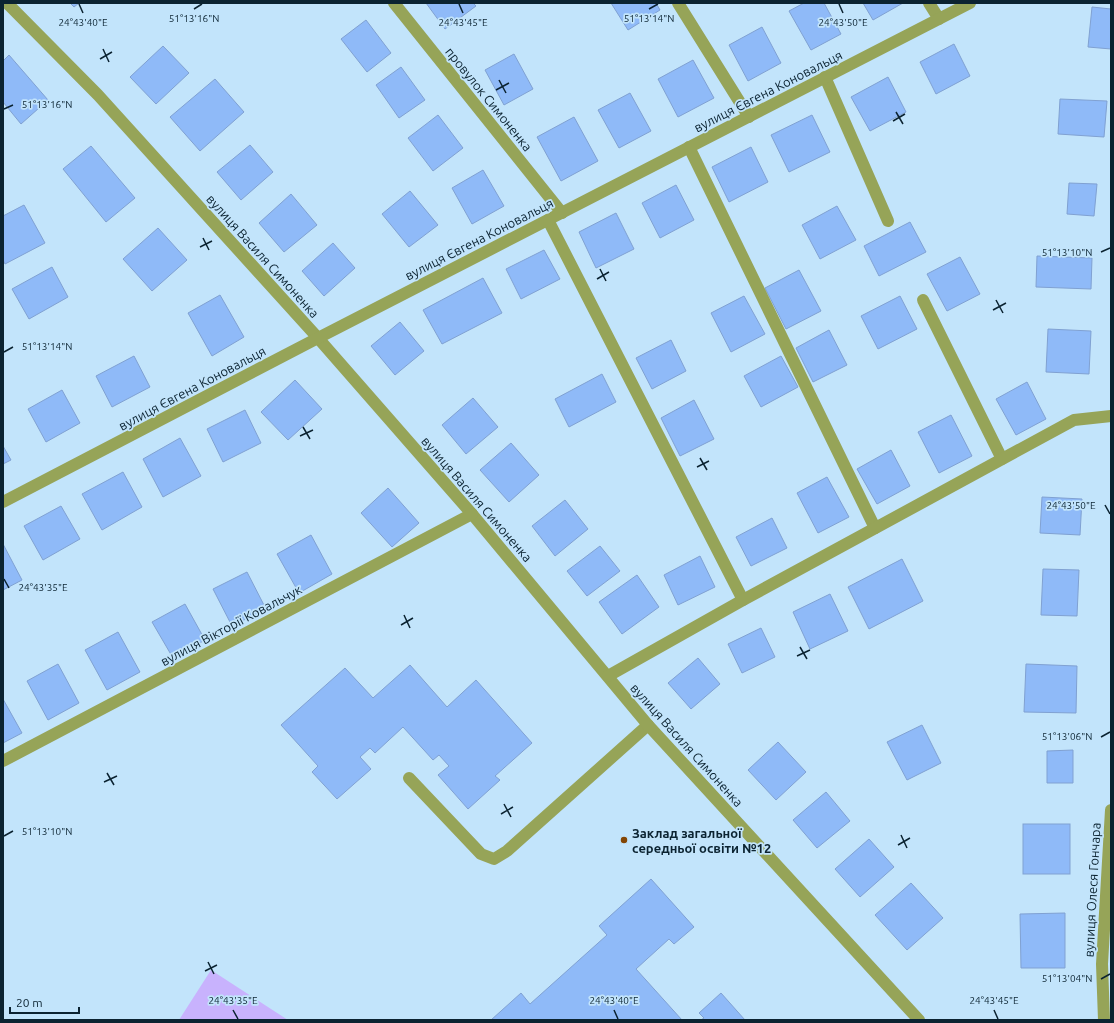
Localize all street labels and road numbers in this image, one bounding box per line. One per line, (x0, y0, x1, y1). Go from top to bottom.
street label: провулок Симоненка (443, 44, 535, 154)
street label: вулиця Євгена Коновальця (692, 47, 844, 135)
street label: вулиця Василя Симоненка (204, 192, 322, 320)
street label: вулиця Євгена Коновальця (403, 195, 555, 283)
street label: вулиця Євгена Коновальця (116, 343, 268, 433)
street label: вулиця Василя Симоненка (419, 434, 535, 564)
street label: вулиця Вікторії Ковальчук (158, 582, 304, 668)
street label: вулиця Василя Симоненка (628, 681, 746, 809)
street label: вулиця Олеся Гончара (1081, 822, 1103, 958)

